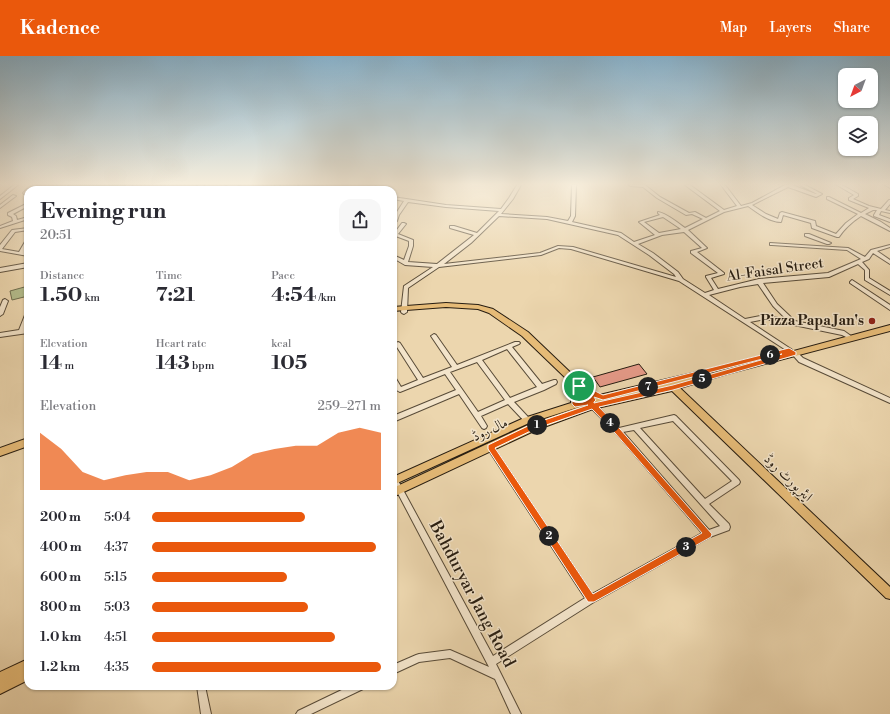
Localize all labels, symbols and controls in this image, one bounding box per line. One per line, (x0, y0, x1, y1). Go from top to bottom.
text: Kadence (20, 16, 100, 40)
text: Map (720, 19, 747, 37)
text: Layers (769, 19, 812, 37)
text: Share (834, 19, 870, 37)
north arrow (838, 68, 878, 108)
map controls (838, 68, 878, 156)
button: layers (838, 116, 878, 156)
text: Evening run (40, 198, 166, 225)
button: share (339, 199, 381, 241)
text: 20:51 (40, 227, 72, 243)
street label: Al-Faisal Street (724, 254, 825, 286)
text: Distance (40, 269, 84, 283)
text: Time (156, 269, 182, 283)
text: Pace (271, 269, 295, 283)
text: 1.50 (40, 283, 82, 308)
text: 7:21 (156, 283, 195, 308)
text: 4:54 (271, 283, 316, 308)
text: km (82, 291, 100, 305)
text: /km (316, 291, 336, 305)
place label: Pizza Papa Jan's (760, 312, 864, 330)
marker: Pizza Papa Jan's (867, 316, 877, 326)
text: Elevation (40, 337, 88, 351)
text: Heart rate (156, 337, 206, 351)
text: kcal (271, 337, 291, 351)
pin: 6 (760, 345, 780, 365)
text: 6 (767, 348, 773, 362)
text: 14 (40, 351, 62, 376)
text: 143 (156, 351, 190, 376)
text: 105 (271, 351, 307, 376)
text: m (62, 359, 74, 373)
text: bpm (190, 359, 214, 373)
pin (562, 369, 596, 403)
pin: 5 (692, 369, 712, 389)
text: 5 (699, 372, 705, 386)
icon: arrive (568, 375, 590, 397)
pin: 7 (638, 377, 658, 397)
text: 7 (645, 380, 651, 394)
text: Elevation (40, 398, 96, 414)
text: 259–271 m (318, 398, 381, 414)
pin: 4 (600, 413, 620, 433)
street label: مال روڈ (469, 414, 511, 446)
pin: 1 (527, 415, 547, 435)
text: 4 (606, 416, 614, 430)
text: 1 (534, 418, 540, 432)
street label: ایئرپورٹ روڈ (759, 450, 816, 506)
text: 200 m (40, 509, 81, 525)
text: 5:04 (104, 509, 130, 525)
street label: Bahduryar Jang Road (423, 516, 520, 672)
pin: 2 (539, 526, 559, 546)
text: 2 (546, 529, 552, 543)
pin: 3 (676, 537, 696, 557)
text: 400 m (40, 539, 82, 555)
text: 4:37 (104, 539, 128, 555)
text: 3 (683, 540, 689, 554)
text: 600 m (40, 569, 81, 585)
text: 5:15 (104, 569, 127, 585)
text: 800 m (40, 599, 81, 615)
text: 5:03 (104, 599, 130, 615)
text: 1.0 km (40, 629, 81, 645)
text: 4:51 (104, 629, 127, 645)
text: 1.2 km (40, 659, 80, 675)
text: 4:35 (104, 659, 129, 675)

